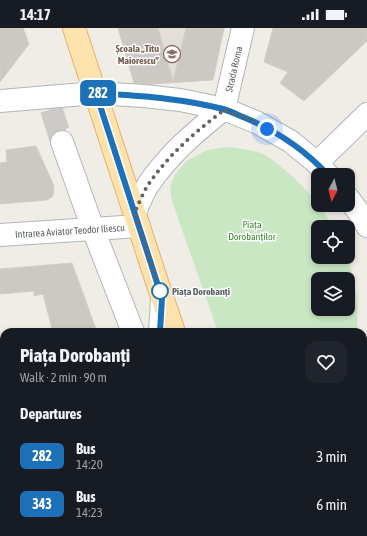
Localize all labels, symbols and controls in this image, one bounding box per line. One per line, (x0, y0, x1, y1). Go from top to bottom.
text: 14:17 (20, 6, 51, 23)
place label: Școala „Titu Maiorescu” (115, 43, 160, 66)
school or university icon: Școala „Titu Maiorescu” (162, 44, 182, 64)
street label: Strada Roma (223, 45, 245, 93)
line badge: 282 (75, 80, 121, 106)
text: 282 (88, 85, 108, 101)
your location (257, 119, 277, 139)
north arrow (311, 168, 355, 212)
map controls (311, 168, 355, 316)
park label: Piața Dorobanților (228, 219, 277, 242)
button: locate (311, 220, 355, 264)
street label: Intrarea Aviator Teodor Iliescu (15, 222, 125, 240)
button: layers (311, 272, 355, 316)
marker: Piața Dorobanți (151, 282, 169, 300)
place label: Piața Dorobanți (172, 286, 230, 297)
button: heart (305, 341, 347, 383)
text: Piața Dorobanți (20, 344, 130, 366)
text: Walk · 2 min · 90 m (20, 370, 107, 385)
text: Departures (20, 405, 82, 422)
text: Bus (76, 440, 96, 457)
text: 282 (32, 448, 52, 464)
text: 3 min (316, 448, 347, 465)
text: 14:20 (76, 457, 103, 472)
text: Bus (76, 488, 96, 505)
text: 343 (32, 496, 52, 512)
text: 6 min (316, 496, 347, 513)
text: 14:23 (76, 505, 103, 520)

